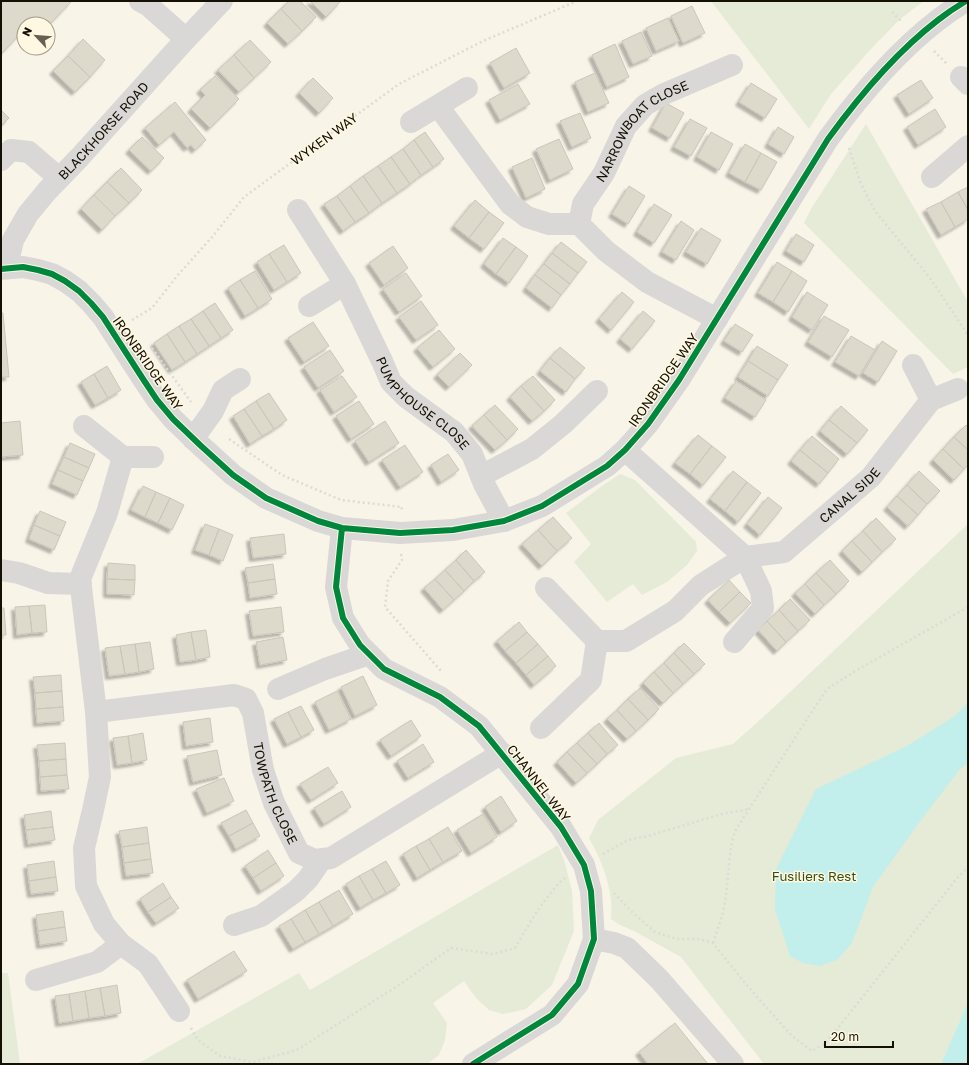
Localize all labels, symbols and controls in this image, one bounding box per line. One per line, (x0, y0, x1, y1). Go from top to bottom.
north arrow (16, 16, 56, 56)
text: N (19, 25, 34, 38)
street label: NARROWBOAT CLOSE (592, 77, 691, 185)
street label: BLACKHORSE ROAD (55, 78, 152, 183)
street label: WYKEN WAY (288, 109, 361, 169)
street label: IRONBRIDGE WAY (110, 313, 187, 414)
street label: IRONBRIDGE WAY (625, 329, 702, 430)
street label: PUMPHOUSE CLOSE (373, 354, 473, 453)
street label: CANAL SIDE (816, 464, 884, 526)
street label: TOWPATH CLOSE (250, 741, 301, 847)
street label: CHANNEL WAY (504, 741, 574, 825)
park label: Fusiliers Rest (772, 868, 856, 884)
scale bar (825, 1023, 893, 1049)
text: 20 m (831, 1029, 859, 1044)

